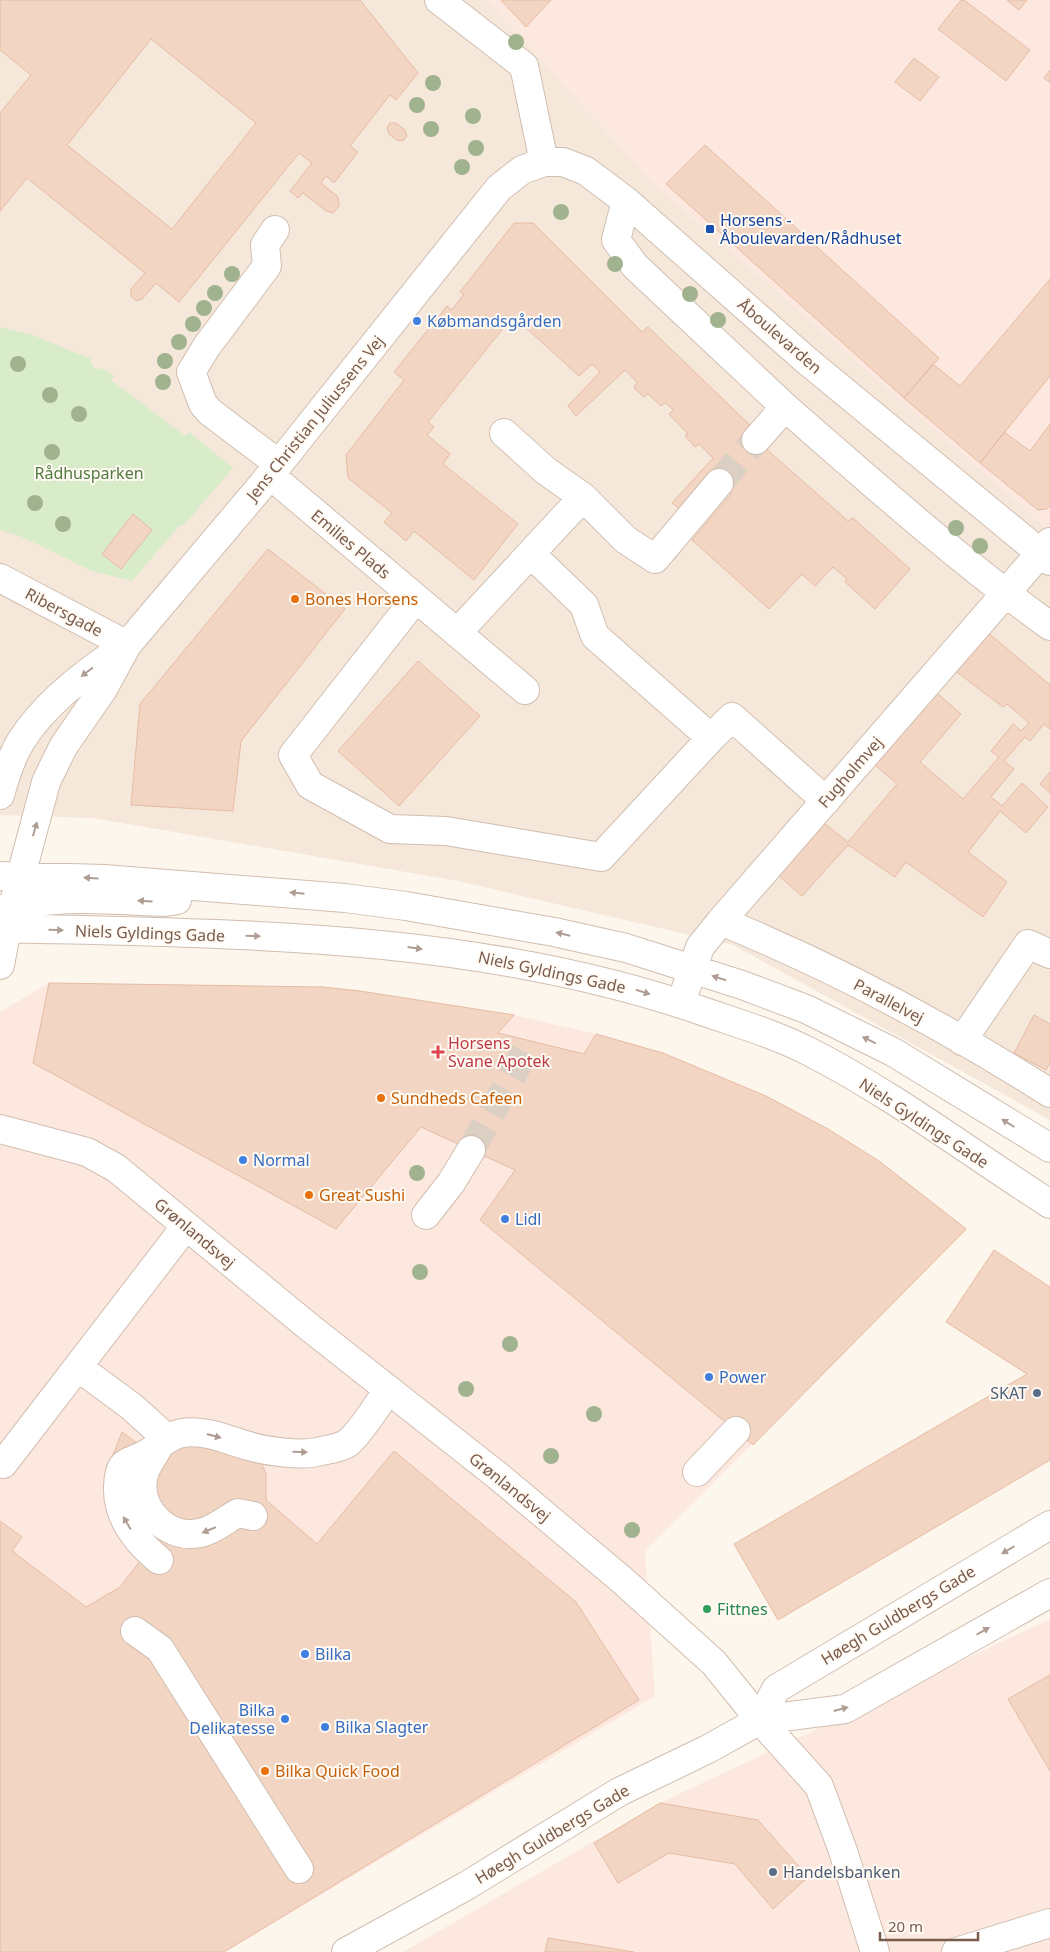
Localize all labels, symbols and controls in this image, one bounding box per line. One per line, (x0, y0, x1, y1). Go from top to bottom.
place label: Horsens - Åboulevarden/Rådhuset (720, 209, 902, 249)
marker: Horsens - Åboulevarden/Rådhuset (704, 223, 716, 235)
street label: Åboulevarden (733, 293, 827, 379)
place label: Købmandsgården (427, 310, 562, 332)
marker: Købmandsgården (411, 315, 423, 327)
street label: Jens Christian Juliussens Vej (240, 331, 389, 507)
park label: Rådhusparken (34, 462, 144, 484)
street label: Emilies Plads (307, 504, 395, 584)
street label: Ribersgade (21, 582, 107, 642)
place label: Bones Horsens (305, 588, 418, 610)
marker: Bones Horsens (289, 593, 301, 605)
one-way arrow (80, 667, 94, 677)
street label: Fugholmvej (813, 732, 887, 812)
one-way arrow (31, 821, 39, 836)
one-way arrow (83, 873, 99, 881)
one-way arrow (289, 889, 305, 897)
one-way arrow (136, 897, 152, 905)
street label: Niels Gyldings Gade (75, 919, 225, 947)
one-way arrow (48, 926, 64, 934)
one-way arrow (555, 930, 570, 938)
one-way arrow (245, 932, 261, 940)
one-way arrow (408, 944, 424, 952)
street label: Niels Gyldings Gade (476, 946, 628, 998)
one-way arrow (711, 973, 726, 981)
street label: Parallelvej (850, 973, 928, 1029)
one-way arrow (636, 988, 651, 996)
place label: Horsens Svane Apotek (448, 1032, 551, 1072)
one-way arrow (862, 1036, 876, 1044)
marker: Horsens Svane Apotek (432, 1046, 444, 1058)
street label: Niels Gyldings Gade (855, 1073, 993, 1173)
place label: Sundheds Cafeen (391, 1087, 523, 1109)
marker: Sundheds Cafeen (375, 1092, 387, 1104)
one-way arrow (1002, 1118, 1015, 1127)
place label: Normal (253, 1149, 310, 1171)
marker: Normal (237, 1154, 249, 1166)
place label: Great Sushi (319, 1184, 405, 1206)
marker: Great Sushi (303, 1189, 315, 1201)
street label: Grønlandsvej (150, 1193, 240, 1273)
place label: Lidl (515, 1208, 541, 1230)
marker: Lidl (499, 1213, 511, 1225)
place label: Power (719, 1366, 767, 1388)
marker: Power (703, 1371, 715, 1383)
place label: SKAT (990, 1382, 1027, 1404)
marker: SKAT (1031, 1387, 1043, 1399)
one-way arrow (206, 1432, 221, 1440)
street label: Grønlandsvej (464, 1447, 556, 1527)
one-way arrow (292, 1449, 308, 1457)
one-way arrow (123, 1516, 131, 1531)
one-way arrow (201, 1526, 216, 1534)
one-way arrow (1002, 1545, 1015, 1554)
street label: Høegh Guldbergs Gade (817, 1560, 979, 1670)
place label: Fittnes (717, 1598, 768, 1620)
marker: Fittnes (701, 1603, 713, 1615)
one-way arrow (976, 1626, 989, 1635)
place label: Bilka (315, 1643, 351, 1665)
marker: Bilka (299, 1648, 311, 1660)
place label: Bilka Delikatesse (189, 1699, 275, 1739)
one-way arrow (833, 1704, 848, 1712)
marker: Bilka Delikatesse (279, 1713, 291, 1725)
place label: Bilka Slagter (335, 1716, 429, 1738)
marker: Bilka Slagter (319, 1721, 331, 1733)
place label: Bilka Quick Food (275, 1760, 400, 1782)
marker: Bilka Quick Food (259, 1765, 271, 1777)
street label: Høegh Guldbergs Gade (471, 1779, 633, 1889)
place label: Handelsbanken (783, 1861, 901, 1883)
marker: Handelsbanken (767, 1866, 779, 1878)
scale bar (880, 1910, 978, 1942)
text: 20 m (888, 1916, 923, 1936)

